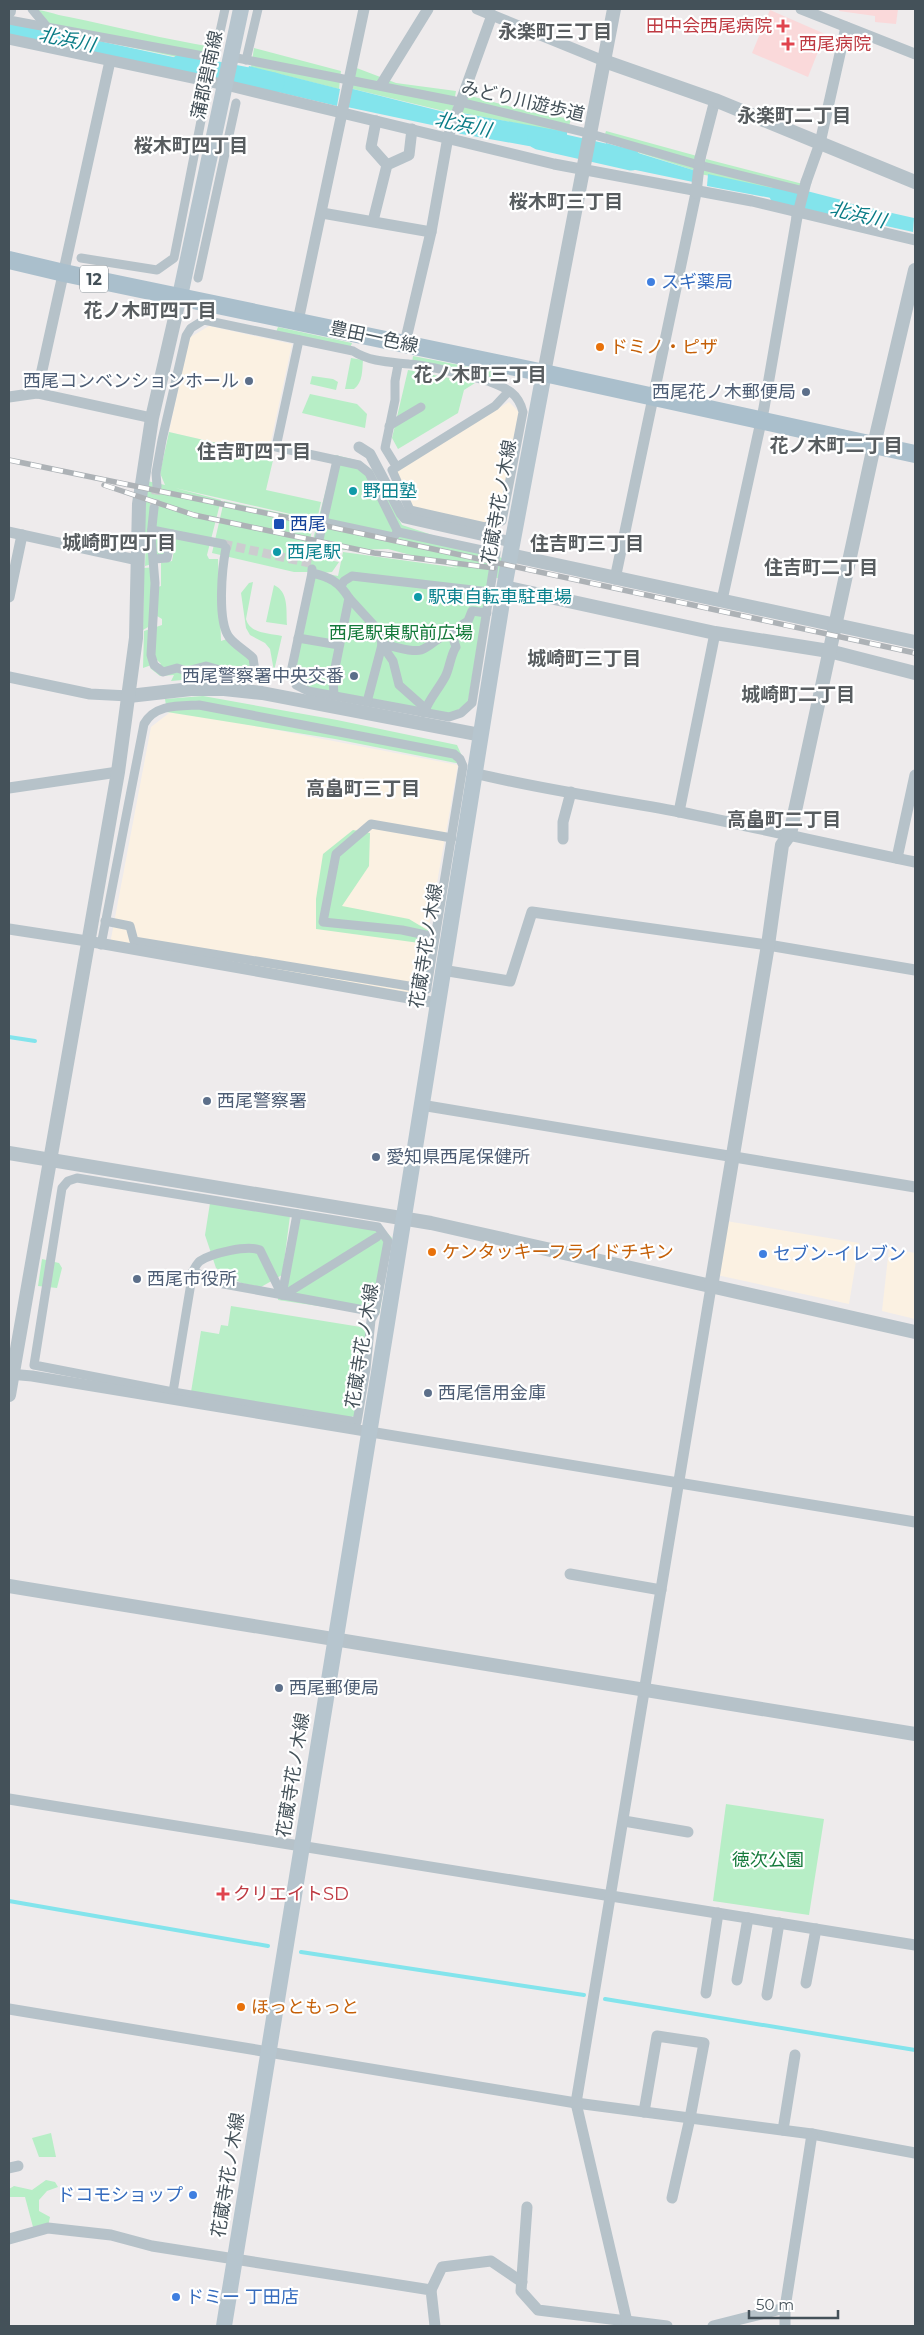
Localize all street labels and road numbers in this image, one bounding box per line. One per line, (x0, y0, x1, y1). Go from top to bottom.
street label: 蒲郡碧南線 (187, 29, 227, 121)
street label: みどり川遊歩道 (459, 76, 587, 126)
road number: 12 (80, 266, 108, 292)
street label: 豊田一色線 (328, 317, 420, 357)
street label: 花蔵寺花ノ木線 (477, 438, 521, 566)
street label: 花蔵寺花ノ木線 (405, 882, 447, 1010)
street label: 花蔵寺花ノ木線 (341, 1282, 383, 1410)
street label: 花蔵寺花ノ木線 (272, 1711, 314, 1839)
street label: 花蔵寺花ノ木線 (207, 2111, 249, 2239)

